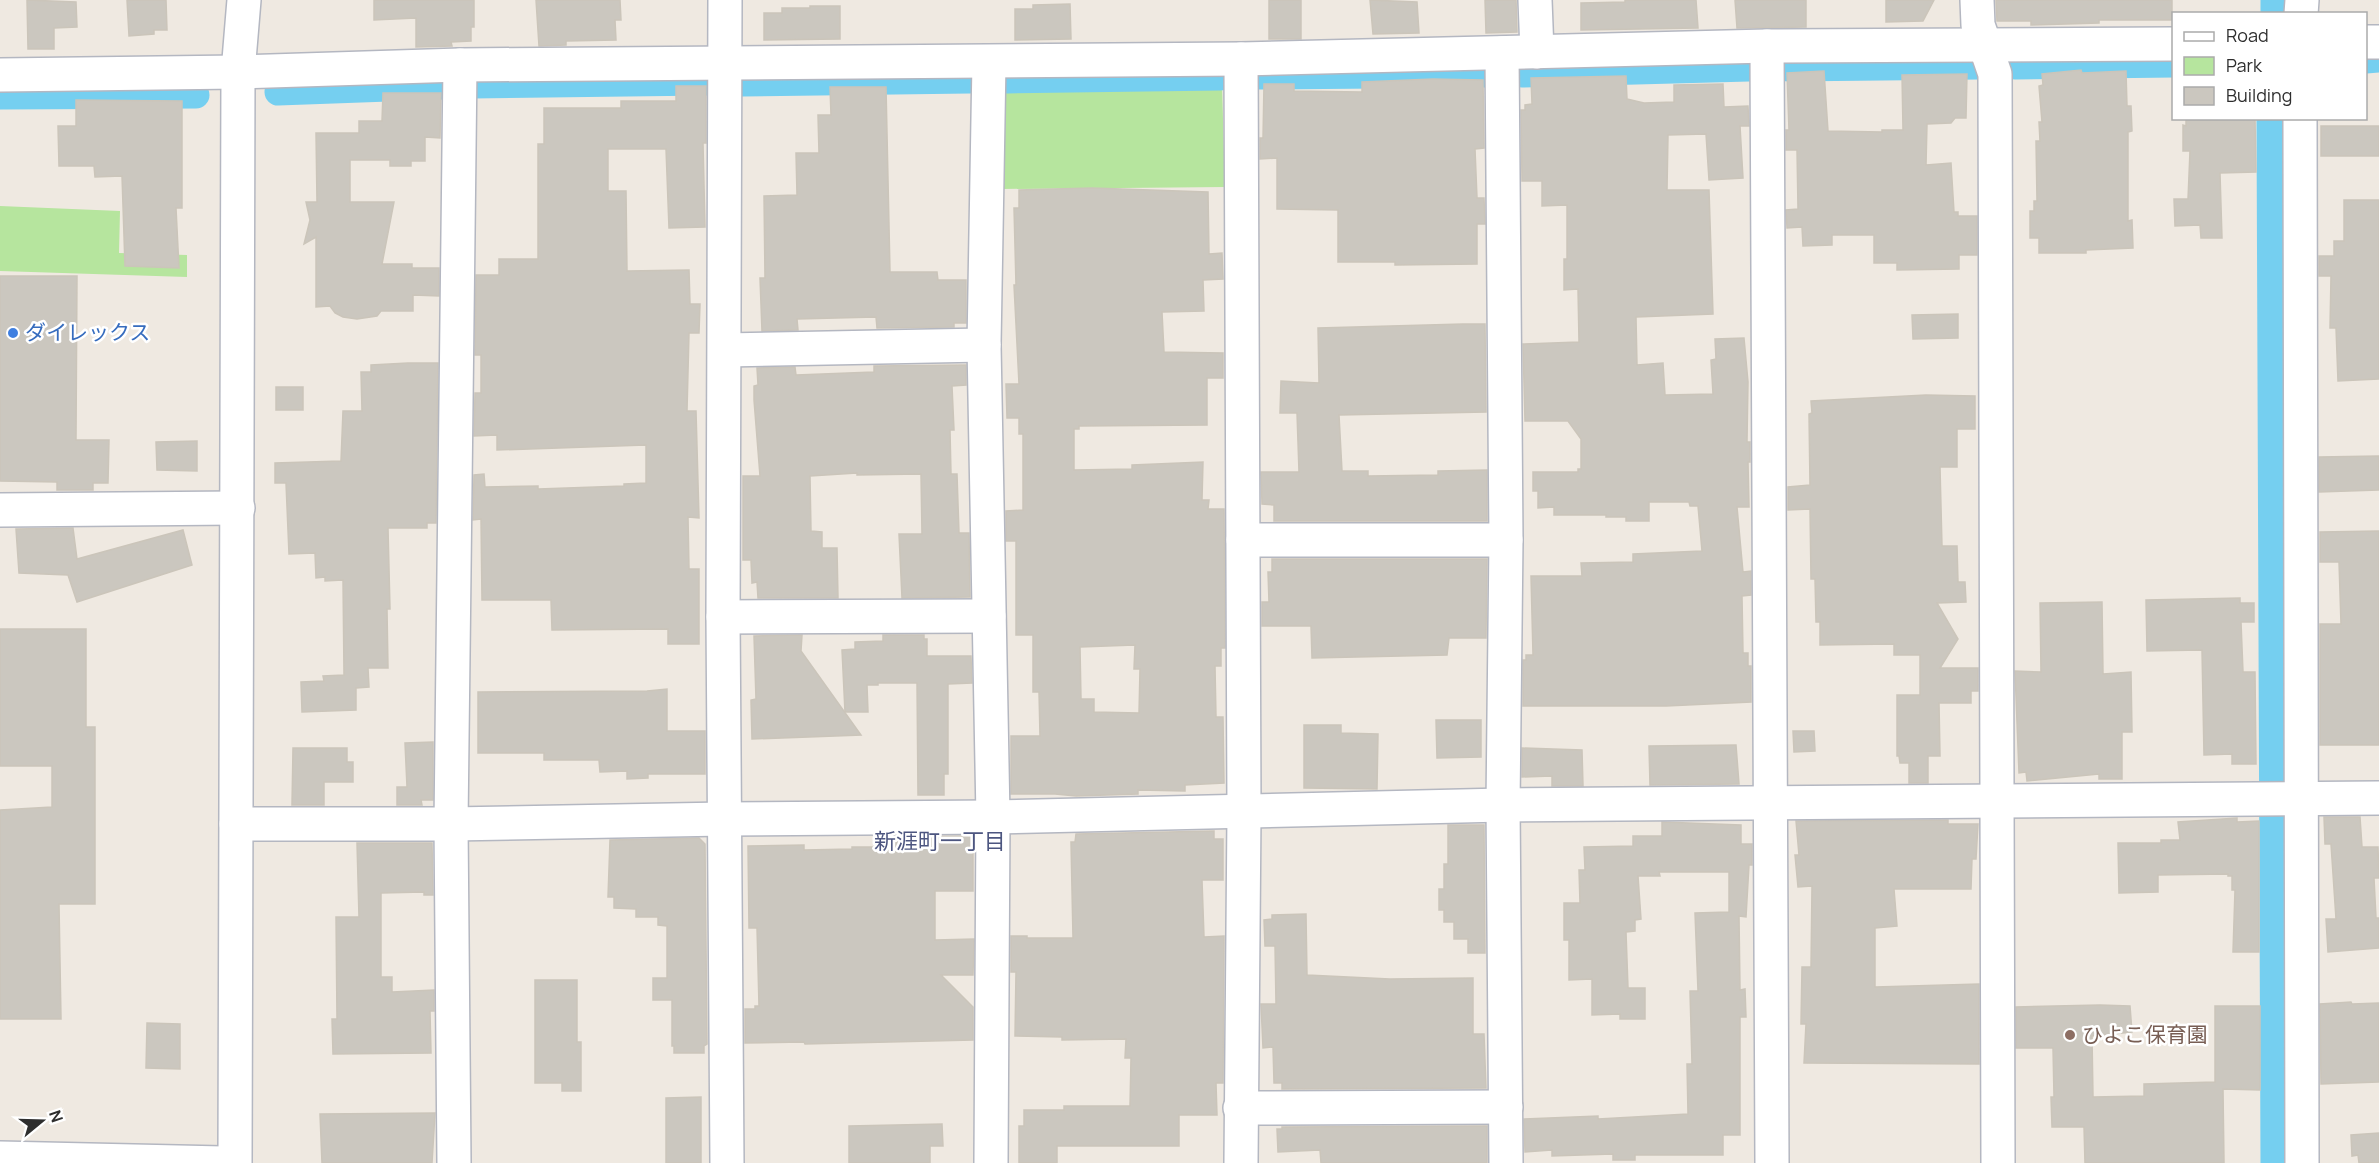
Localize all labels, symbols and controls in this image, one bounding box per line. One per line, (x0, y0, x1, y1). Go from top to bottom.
legend (2172, 12, 2367, 120)
text: Road (2226, 23, 2269, 47)
text: Park (2226, 53, 2263, 77)
text: Building (2226, 83, 2292, 107)
place label: ダイレックス (25, 318, 150, 346)
marker: ダイレックス (6, 326, 20, 340)
district label: 新涯町一丁目 (874, 826, 1006, 856)
place label: ひよこ保育園 (2082, 1020, 2208, 1048)
marker: ひよこ保育園 (2063, 1028, 2077, 1042)
north arrow (12, 1091, 72, 1151)
text: N (44, 1107, 68, 1125)

